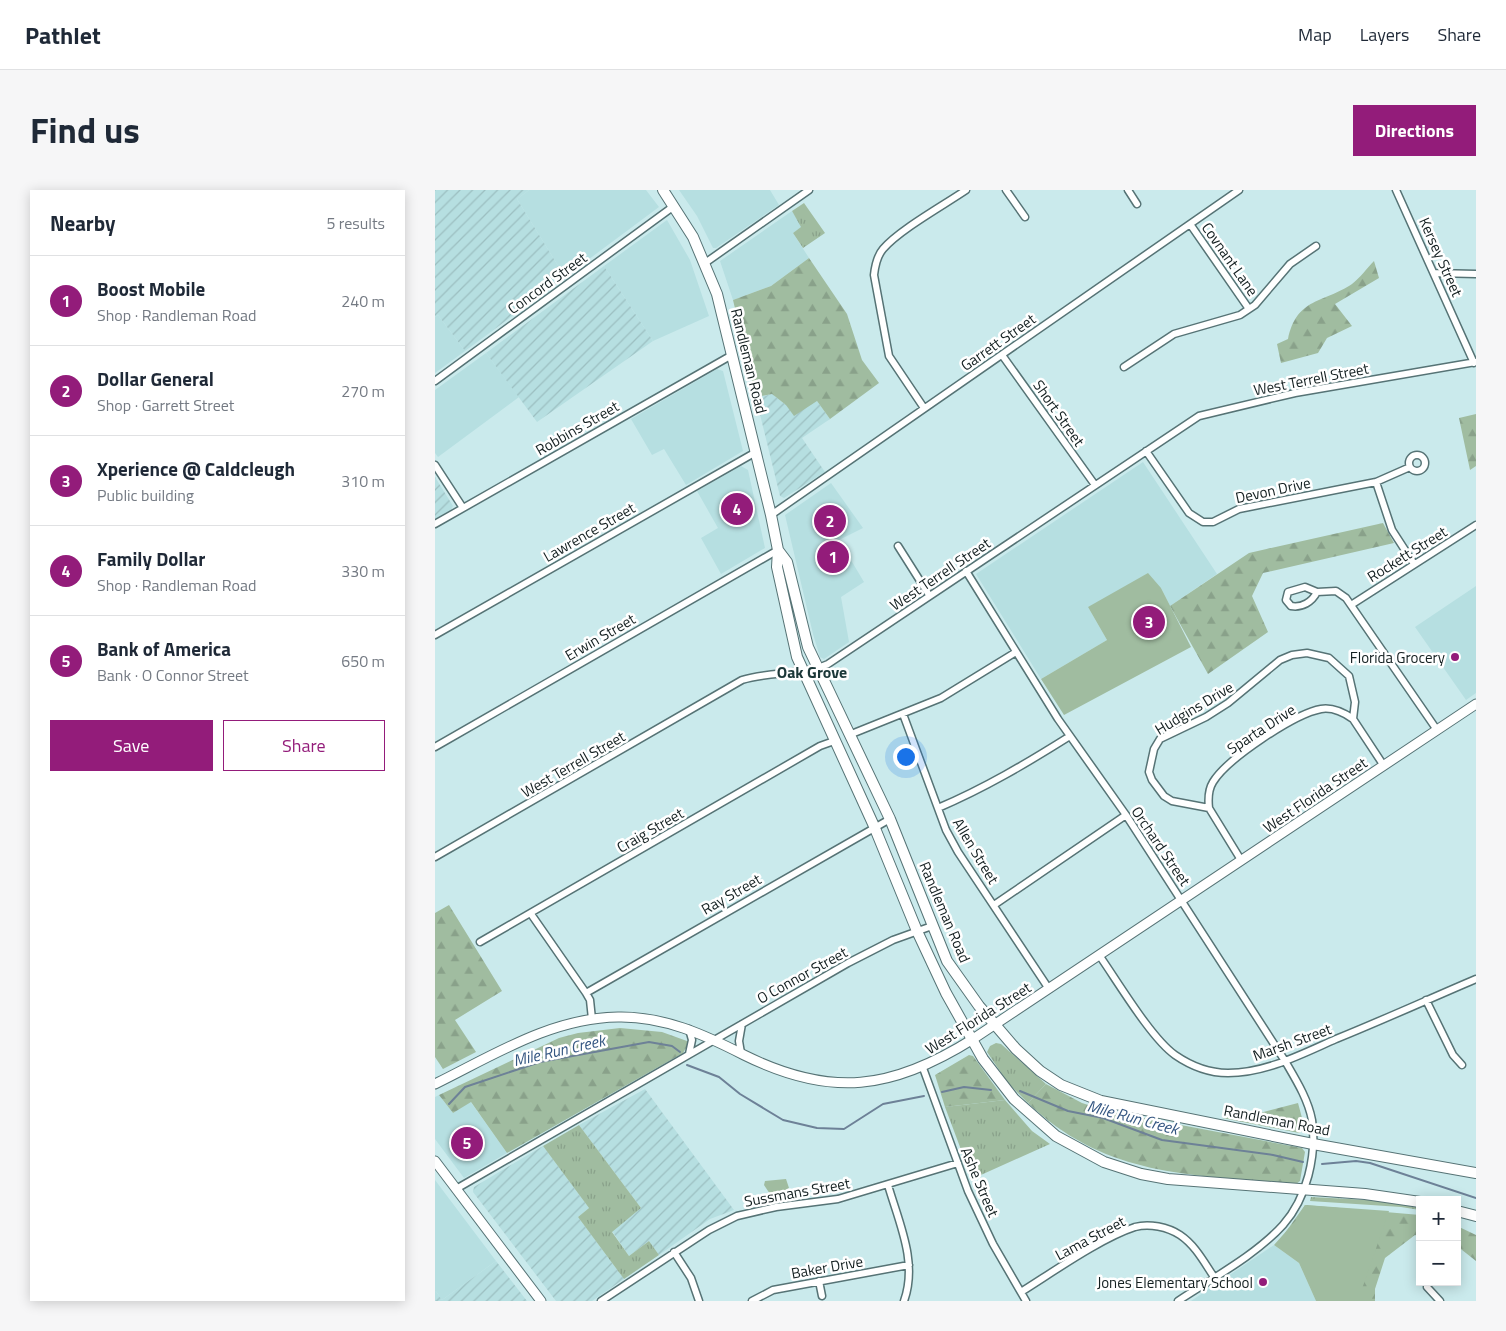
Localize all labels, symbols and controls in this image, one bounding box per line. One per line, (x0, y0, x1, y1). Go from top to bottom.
text: Pathlet (25, 17, 101, 53)
text: Map (1298, 21, 1332, 48)
text: Layers (1360, 21, 1409, 48)
text: Share (1437, 21, 1481, 48)
text: Find us (30, 103, 140, 157)
button: Directions (1353, 105, 1476, 156)
text: Nearby (50, 207, 115, 239)
text: 5 results (326, 211, 385, 235)
street label: Kersey Street (1413, 214, 1469, 301)
street label: Covnant Lane (1196, 217, 1264, 301)
street label: Concord Street (503, 246, 592, 320)
text: Boost Mobile (97, 274, 205, 303)
text: 1 (62, 289, 70, 313)
text: 240 m (341, 289, 385, 313)
text: Shop · Randleman Road (97, 303, 257, 327)
street label: Randleman Road (725, 306, 773, 416)
street label: Garrett Street (956, 307, 1041, 376)
street label: West Terrell Street (1251, 356, 1371, 401)
text: Dollar General (97, 364, 214, 393)
street label: Short Street (1028, 375, 1091, 452)
text: 2 (62, 379, 70, 403)
text: 270 m (341, 379, 385, 403)
text: Shop · Garrett Street (97, 393, 234, 417)
street label: Robbins Street (531, 394, 624, 461)
text: Xperience @ Caldcleugh (97, 454, 295, 483)
text: 3 (62, 469, 70, 493)
text: 310 m (341, 469, 385, 493)
street label: Devon Drive (1233, 471, 1313, 509)
text: Public building (97, 483, 194, 507)
pin: 4 (721, 490, 753, 528)
street label: Lawrence Street (539, 496, 640, 568)
pin: 2 (814, 502, 846, 540)
street label: Rockett Street (1362, 520, 1452, 588)
street label: West Terrell Street (885, 531, 995, 616)
pin: 1 (817, 538, 849, 576)
text: Family Dollar (97, 544, 205, 573)
text: 4 (62, 559, 70, 583)
text: 330 m (341, 559, 385, 583)
text: Shop · Randleman Road (97, 573, 257, 597)
pin: 3 (1133, 603, 1165, 641)
street label: Erwin Street (560, 607, 640, 667)
text: Bank of America (97, 634, 231, 663)
place label: Florida Grocery (1350, 646, 1445, 669)
text: 5 (62, 649, 70, 673)
text: 650 m (341, 649, 385, 673)
marker: Florida Grocery (1449, 651, 1461, 663)
district label: Oak Grove (777, 660, 847, 684)
text: Bank · O Connor Street (97, 663, 249, 687)
street label: Hudgins Drive (1150, 675, 1238, 741)
street label: Sparta Drive (1222, 698, 1300, 760)
button: Save (50, 720, 213, 771)
button: Share (223, 720, 385, 771)
street label: West Terrell Street (517, 724, 630, 803)
your location (893, 744, 919, 770)
street label: West Florida Street (1258, 751, 1372, 838)
street label: Craig Street (612, 801, 688, 858)
street label: Orchard Street (1126, 801, 1197, 891)
street label: Allen Street (947, 814, 1005, 889)
street label: Randleman Road (913, 858, 977, 966)
street label: Ray Street (697, 867, 766, 920)
street label: O Connor Street (753, 940, 852, 1009)
street label: West Florida Street (920, 976, 1036, 1060)
street label: Marsh Street (1249, 1017, 1335, 1067)
water label: Mile Run Creek (511, 1027, 609, 1072)
water label: Mile Run Creek (1085, 1093, 1183, 1141)
street label: Randleman Road (1222, 1098, 1332, 1142)
pin: 5 (451, 1124, 483, 1162)
street label: Ashe Street (955, 1144, 1005, 1221)
street label: Sussmans Street (742, 1171, 852, 1213)
map controls (1416, 1196, 1461, 1286)
button: + (1416, 1196, 1461, 1241)
street label: Lama Street (1051, 1209, 1130, 1266)
button: − (1416, 1241, 1461, 1286)
street label: Baker Drive (789, 1249, 865, 1285)
place label: Jones Elementary School (1097, 1271, 1253, 1294)
marker: Jones Elementary School (1257, 1276, 1269, 1288)

